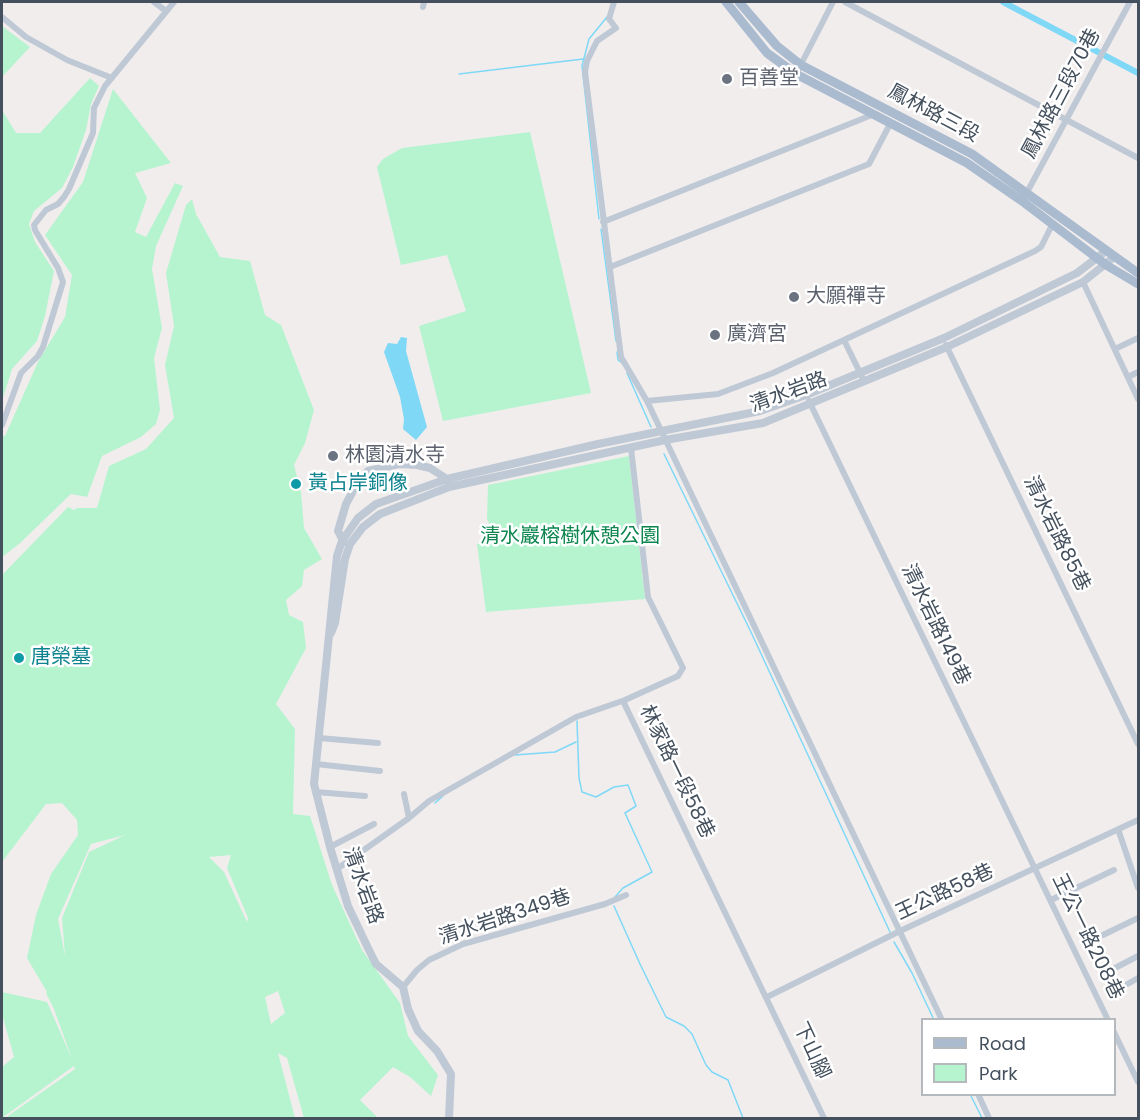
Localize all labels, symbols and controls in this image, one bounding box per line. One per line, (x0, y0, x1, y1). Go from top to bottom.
street label: 鳳林路三段70巷 (1018, 25, 1106, 163)
place label: 百善堂 (739, 67, 799, 91)
marker: 百善堂 (720, 72, 734, 86)
street label: 鳳林路三段 (883, 80, 983, 148)
place label: 大願禪寺 (806, 285, 886, 309)
marker: 大願禪寺 (787, 290, 801, 304)
place label: 廣濟宮 (727, 323, 787, 347)
marker: 廣濟宮 (708, 328, 722, 342)
street label: 清水岩路 (747, 368, 831, 418)
place label: 林園清水寺 (345, 444, 445, 468)
marker: 林園清水寺 (326, 449, 340, 463)
place label: 黃占岸銅像 (308, 472, 408, 496)
street label: 清水岩路85巷 (1018, 472, 1094, 596)
marker: 黃占岸銅像 (289, 477, 303, 491)
park label: 清水巖榕樹休憩公園 (480, 525, 660, 549)
street label: 清水岩路149巷 (895, 561, 975, 689)
place label: 唐榮墓 (31, 646, 91, 670)
marker: 唐榮墓 (12, 651, 26, 665)
street label: 林家路一段58巷 (633, 701, 719, 843)
street label: 清水岩路 (337, 844, 387, 928)
street label: 王公路58巷 (892, 860, 998, 926)
street label: 王公一路208巷 (1046, 870, 1128, 1004)
street label: 清水岩路349巷 (436, 885, 574, 951)
legend (921, 1018, 1116, 1096)
street label: 下山腳 (787, 1019, 835, 1083)
text: Road (979, 1031, 1026, 1056)
text: Park (979, 1061, 1018, 1086)

